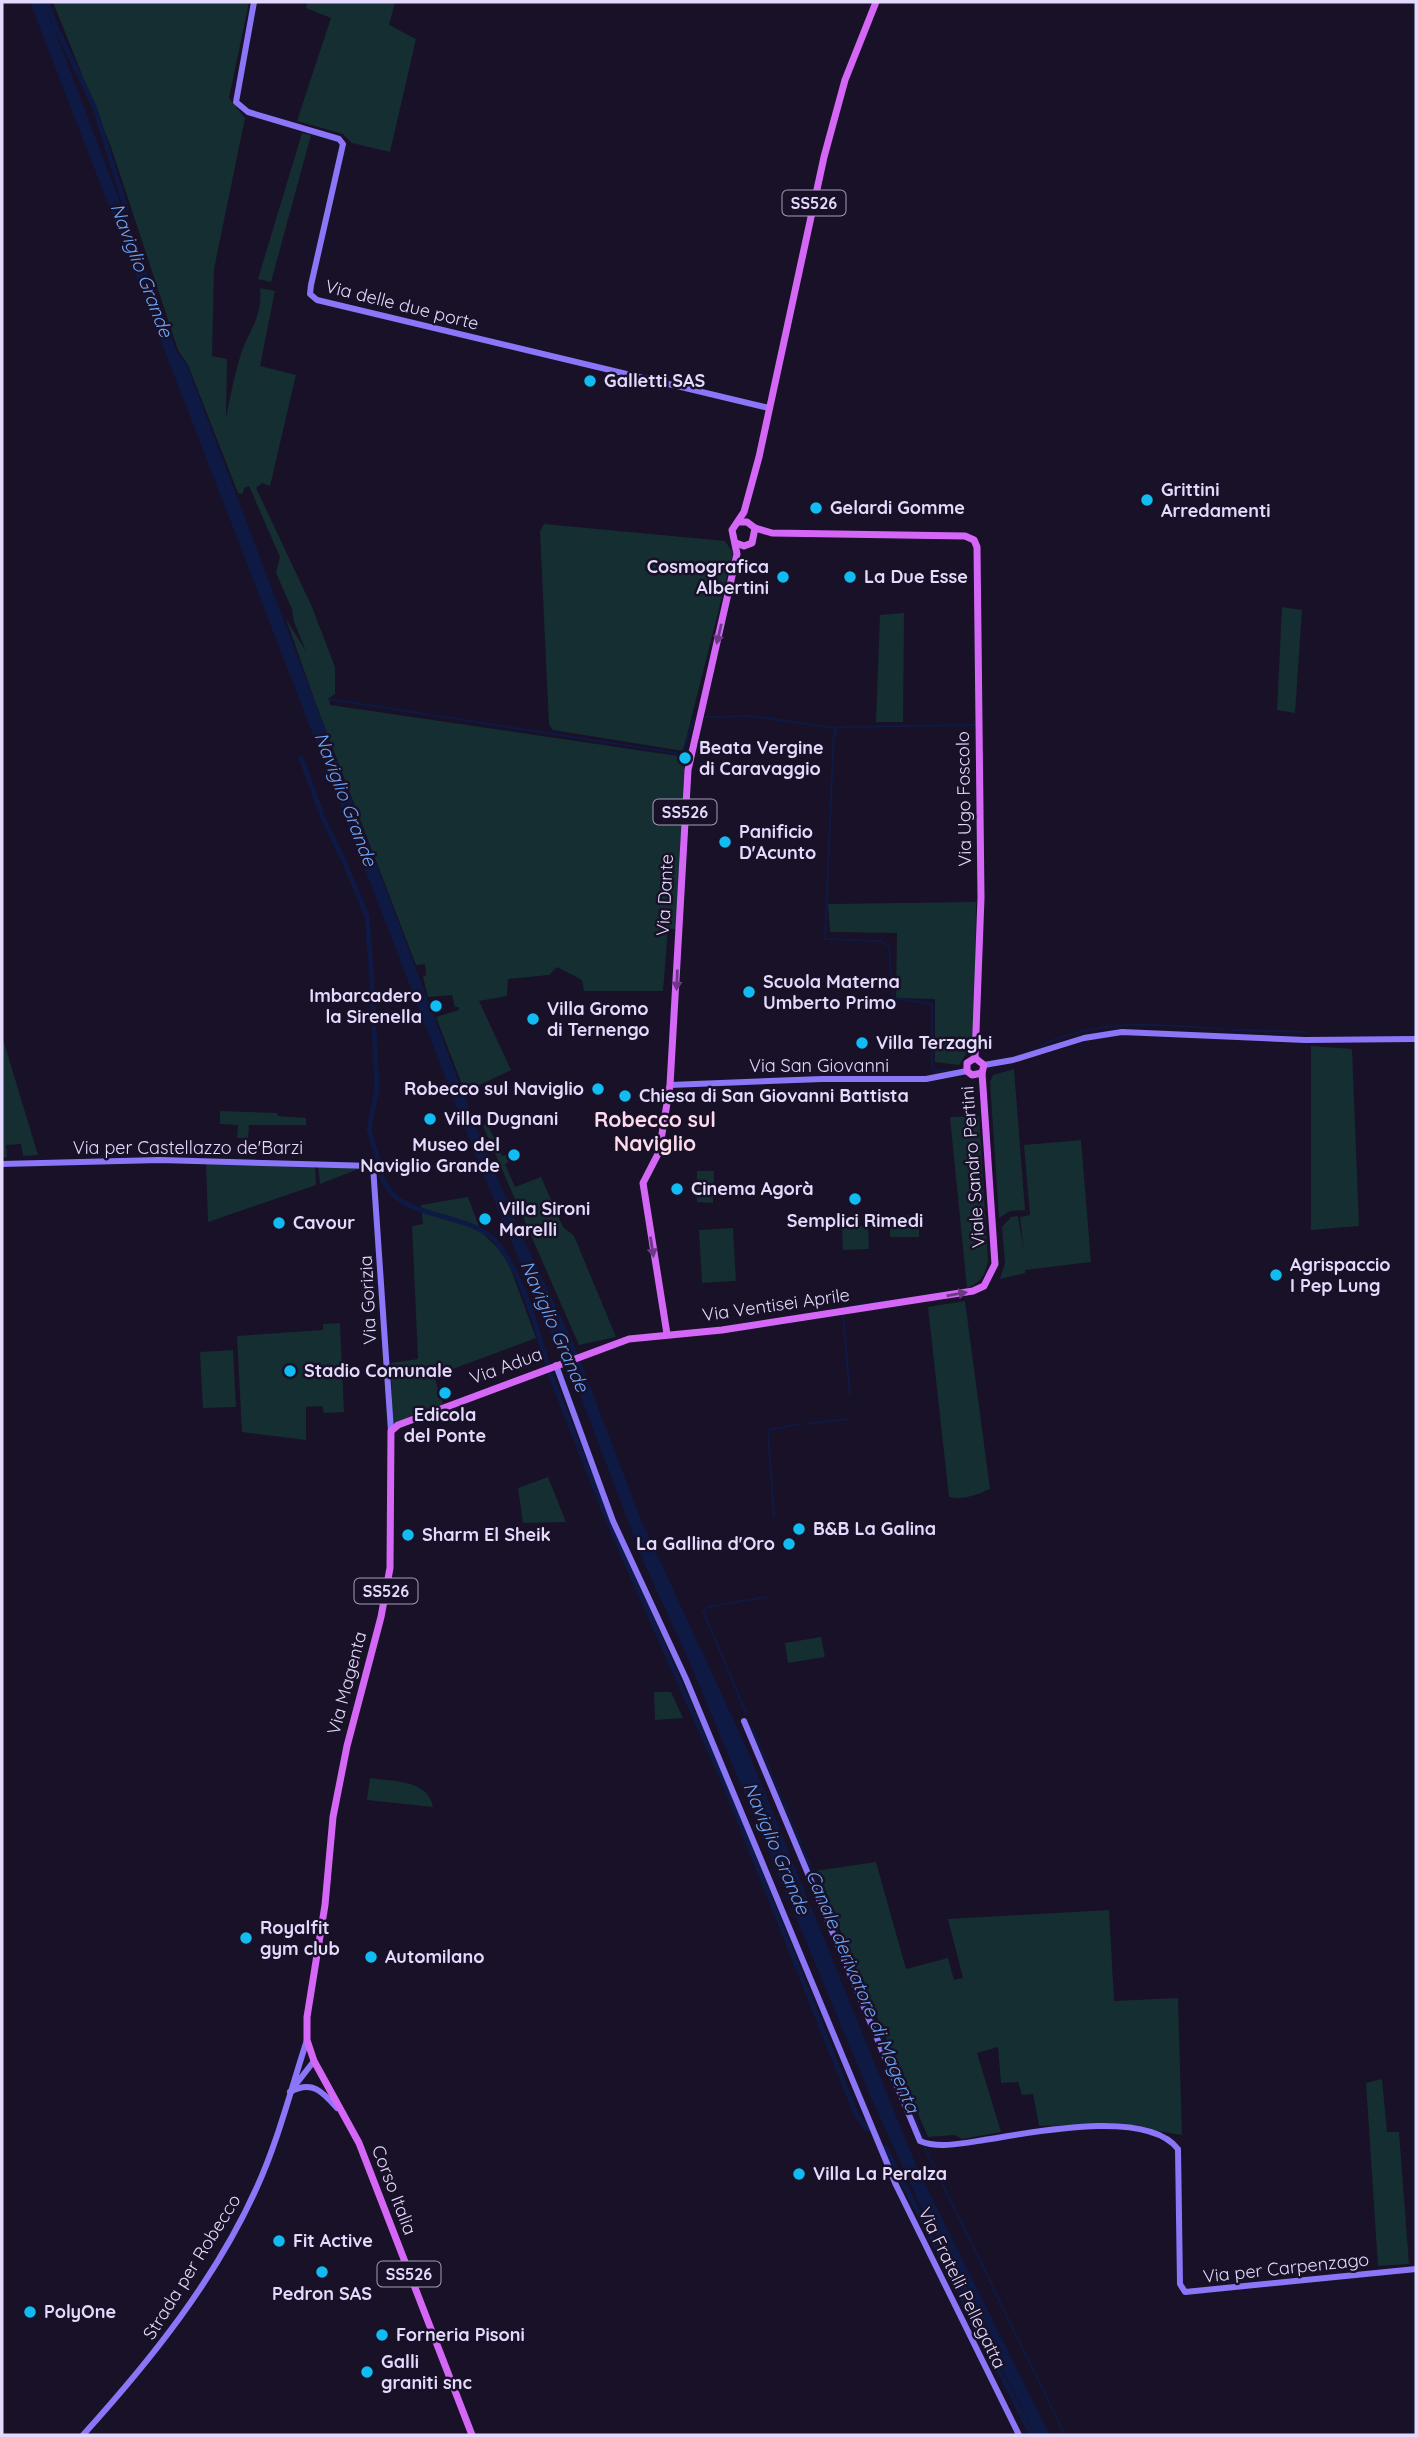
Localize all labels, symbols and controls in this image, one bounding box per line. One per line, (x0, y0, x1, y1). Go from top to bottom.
road number: SS526 (782, 190, 846, 216)
water label: Naviglio Grande (105, 200, 179, 341)
street label: Via delle due porte (323, 274, 481, 335)
place label: Galletti SAS (604, 369, 706, 392)
marker: Galletti SAS (582, 373, 598, 389)
place label: Grittini Arredamenti (1161, 478, 1271, 522)
marker: Grittini Arredamenti (1139, 492, 1155, 508)
place label: Gelardi Gomme (830, 496, 965, 519)
marker: Gelardi Gomme (808, 500, 824, 516)
place label: Cosmografica Albertini (647, 555, 769, 599)
place label: La Due Esse (864, 565, 968, 588)
marker: Cosmografica Albertini (775, 569, 791, 585)
marker: La Due Esse (842, 569, 858, 585)
one-way arrow (713, 623, 724, 645)
water label: Naviglio Grande (309, 729, 383, 870)
street label: Via Ugo Foscolo (951, 731, 976, 867)
place label: Beata Vergine di Caravaggio (699, 736, 824, 780)
marker: Beata Vergine di Caravaggio (677, 750, 693, 766)
road number: SS526 (654, 800, 716, 824)
place label: Panificio D'Acunto (739, 820, 816, 864)
marker: Panificio D'Acunto (717, 834, 733, 850)
street label: Via Dante (651, 853, 678, 937)
one-way arrow (671, 970, 682, 992)
place label: Scuola Materna Umberto Primo (763, 970, 900, 1014)
place label: Imbarcadero la Sirenella (309, 984, 422, 1028)
marker: Scuola Materna Umberto Primo (741, 984, 757, 1000)
place label: Villa Gromo di Ternengo (547, 997, 650, 1041)
marker: Imbarcadero la Sirenella (428, 998, 444, 1014)
marker: Villa Gromo di Ternengo (525, 1011, 541, 1027)
place label: Villa Terzaghi (876, 1031, 992, 1054)
marker: Villa Terzaghi (854, 1035, 870, 1051)
street label: Via San Giovanni (749, 1054, 889, 1077)
place label: Robecco sul Naviglio (404, 1077, 584, 1100)
marker: Robecco sul Naviglio (590, 1081, 606, 1097)
place label: Chiesa di San Giovanni Battista (639, 1084, 909, 1107)
street label: Viale Sandro Pertini (955, 1085, 990, 1249)
marker: Chiesa di San Giovanni Battista (617, 1088, 633, 1104)
district label: Robecco sul Naviglio (594, 1106, 716, 1156)
place label: Villa Dugnani (444, 1107, 558, 1130)
marker: Villa Dugnani (422, 1111, 438, 1127)
place label: Museo del Naviglio Grande (360, 1133, 500, 1177)
street label: Via per Castellazzo de'Barzi (73, 1136, 303, 1159)
marker: Museo del Naviglio Grande (506, 1147, 522, 1163)
place label: Cinema Agorà (691, 1177, 814, 1200)
marker: Cinema Agorà (669, 1181, 685, 1197)
marker: Semplici Rimedi (847, 1191, 863, 1207)
place label: Villa Sironi Marelli (499, 1197, 590, 1241)
place label: Semplici Rimedi (787, 1209, 923, 1232)
place label: Cavour (293, 1211, 355, 1234)
marker: Villa Sironi Marelli (477, 1211, 493, 1227)
marker: Cavour (271, 1215, 287, 1231)
one-way arrow (647, 1236, 658, 1258)
place label: Agrispaccio I Pep Lung (1290, 1253, 1391, 1297)
street label: Via Gorizia (354, 1255, 381, 1345)
water label: Naviglio Grande (515, 1257, 595, 1397)
marker: Agrispaccio I Pep Lung (1268, 1267, 1284, 1283)
street label: Via Ventisei Aprile (701, 1283, 851, 1326)
one-way arrow (946, 1289, 968, 1300)
street label: Via Adua (466, 1342, 545, 1389)
place label: Stadio Comunale (304, 1359, 452, 1382)
marker: Stadio Comunale (282, 1363, 298, 1379)
marker: Edicola del Ponte (437, 1385, 453, 1401)
place label: Edicola del Ponte (404, 1403, 486, 1447)
place label: B&B La Galina (813, 1517, 936, 1540)
marker: B&B La Galina (791, 1521, 807, 1537)
place label: Sharm El Sheik (422, 1523, 551, 1546)
marker: Sharm El Sheik (400, 1527, 416, 1543)
place label: La Gallina d'Oro (636, 1532, 775, 1555)
marker: La Gallina d'Oro (781, 1536, 797, 1552)
road number: SS526 (354, 1578, 418, 1604)
street label: Via Magenta (322, 1629, 371, 1737)
water label: Naviglio Grande (738, 1778, 816, 1919)
water label: Canale derivatore di Magenta (801, 1866, 926, 2117)
place label: Royalfit gym club (260, 1916, 340, 1960)
marker: Royalfit gym club (238, 1930, 254, 1946)
place label: Automilano (385, 1945, 484, 1968)
marker: Automilano (363, 1949, 379, 1965)
street label: Corso Italia (367, 2142, 422, 2238)
place label: Villa La Peralza (813, 2162, 947, 2185)
marker: Villa La Peralza (791, 2166, 807, 2182)
street label: Strada per Robecco (138, 2190, 246, 2344)
street label: Via Fratelli Pellegatta (913, 2203, 1011, 2372)
place label: Fit Active (293, 2229, 373, 2252)
marker: Fit Active (271, 2233, 287, 2249)
street label: Via per Carpenzago (1202, 2247, 1370, 2288)
road number: SS526 (378, 2262, 440, 2286)
marker: Pedron SAS (314, 2264, 330, 2280)
place label: Pedron SAS (272, 2282, 372, 2305)
place label: PolyOne (44, 2300, 116, 2323)
marker: PolyOne (22, 2304, 38, 2320)
place label: Forneria Pisoni (396, 2323, 525, 2346)
marker: Forneria Pisoni (374, 2327, 390, 2343)
place label: Galli graniti snc (381, 2350, 472, 2394)
marker: Galli graniti snc (359, 2364, 375, 2380)

